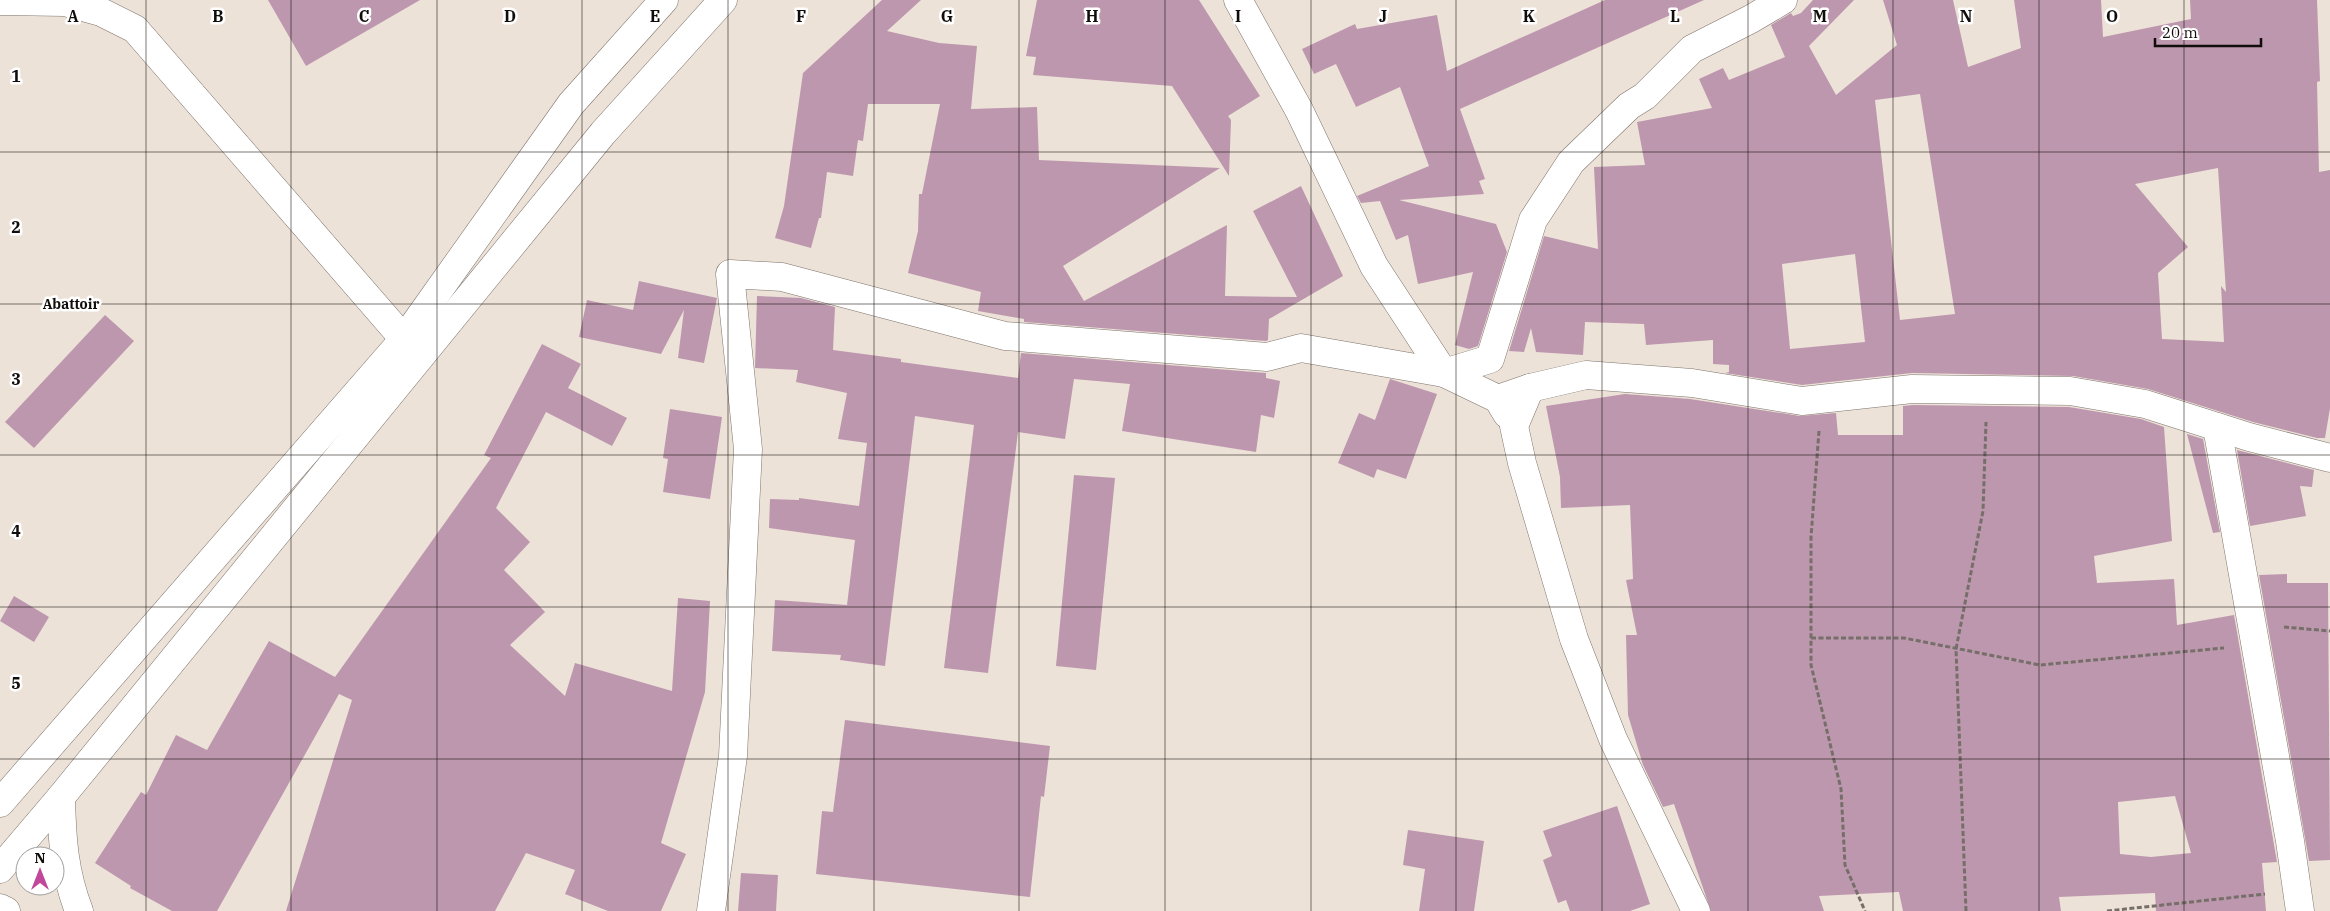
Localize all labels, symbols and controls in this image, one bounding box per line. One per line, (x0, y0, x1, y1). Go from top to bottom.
text: A (67, 6, 79, 26)
text: B (212, 6, 224, 26)
text: C (359, 6, 369, 26)
text: D (504, 6, 516, 26)
text: E (650, 6, 660, 26)
text: F (796, 6, 806, 26)
text: G (941, 6, 953, 26)
text: H (1086, 6, 1099, 26)
text: I (1235, 6, 1241, 26)
text: J (1379, 6, 1387, 26)
text: K (1523, 6, 1536, 26)
text: L (1670, 6, 1680, 26)
text: M (1813, 6, 1827, 26)
text: N (1960, 6, 1972, 26)
text: O (2106, 6, 2118, 26)
scale bar (2155, 15, 2261, 47)
text: 20 m (2162, 23, 2198, 42)
text: 1 (11, 66, 21, 86)
text: 2 (11, 217, 21, 237)
district label: Abattoir (43, 295, 99, 313)
text: 3 (11, 369, 21, 389)
text: 4 (11, 521, 21, 541)
text: 5 (11, 673, 21, 693)
north arrow (15, 846, 65, 896)
text: N (34, 849, 46, 867)

